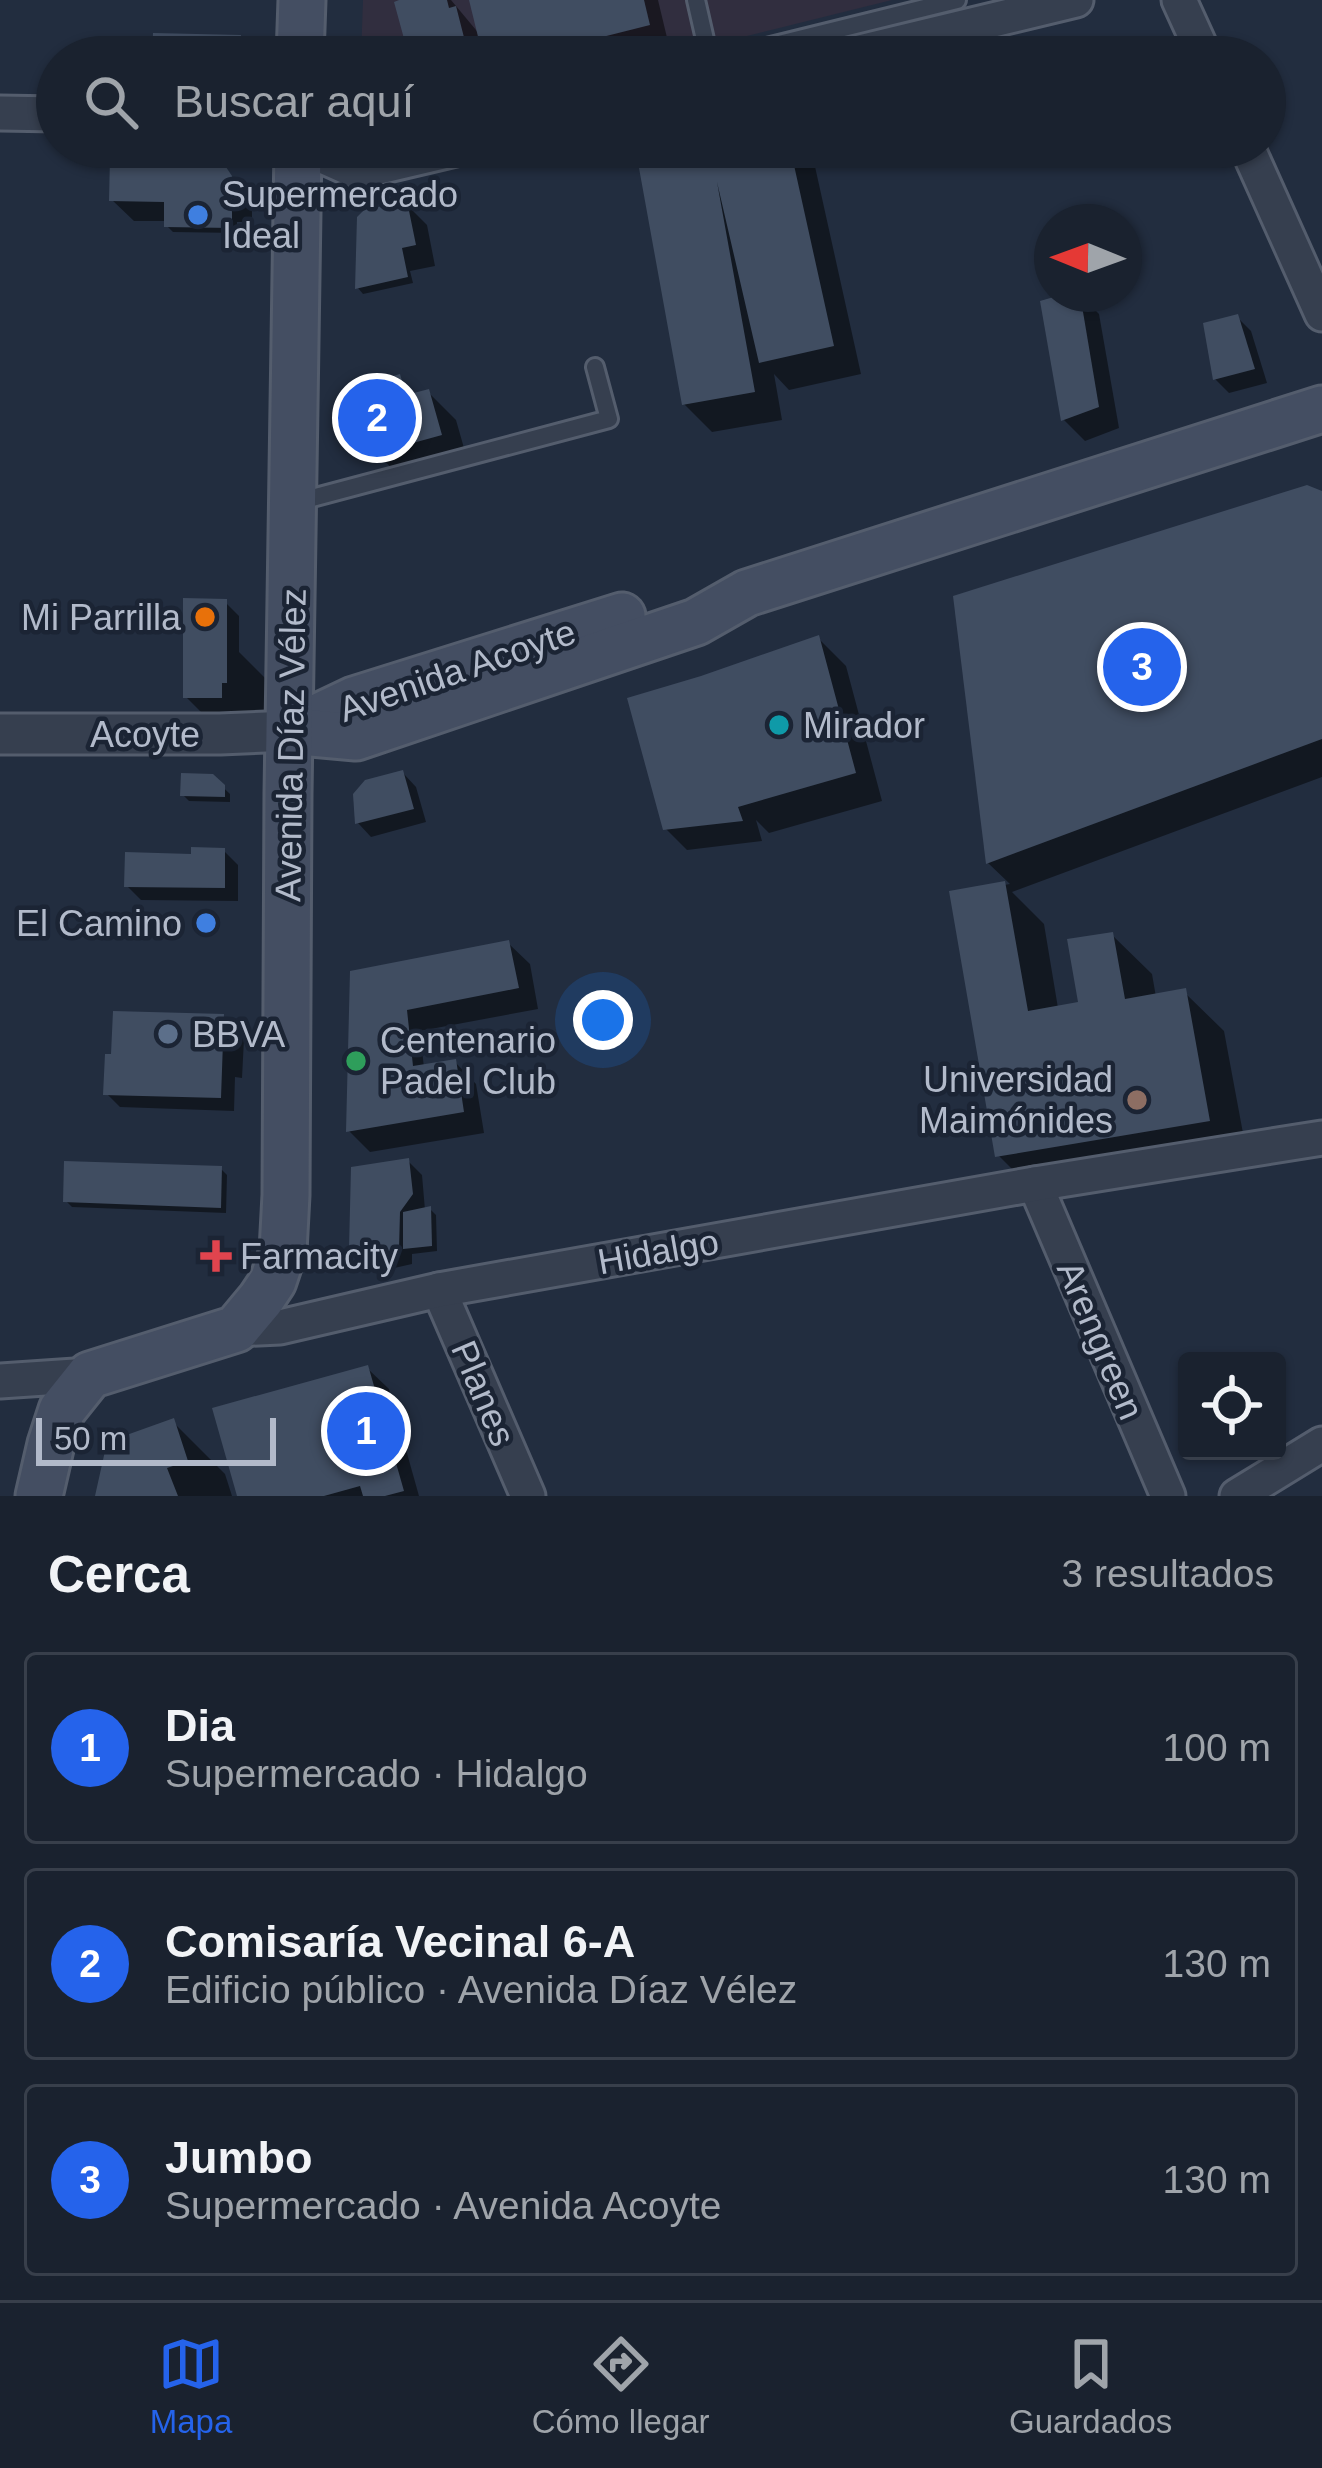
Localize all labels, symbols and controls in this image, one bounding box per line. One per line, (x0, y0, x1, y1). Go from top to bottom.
search box (36, 36, 1286, 168)
icon: search (78, 69, 144, 135)
text: Buscar aquí (174, 76, 414, 127)
place label: Supermercado Ideal (222, 174, 458, 256)
marker: Supermercado Ideal (185, 202, 211, 228)
north arrow (1034, 204, 1142, 312)
pin: 2 (338, 373, 416, 463)
street label: Avenida Díaz Vélez (267, 588, 314, 902)
place label: Mi Parrilla (21, 597, 182, 638)
marker: Mi Parrilla (192, 604, 218, 630)
street label: Avenida Acoyte (333, 611, 581, 730)
pin: 3 (1103, 622, 1181, 712)
place label: Mirador (803, 705, 925, 746)
marker: Mirador (766, 712, 792, 738)
street label: Acoyte (90, 714, 200, 755)
place label: El Camino (16, 903, 182, 944)
marker: El Camino (193, 910, 219, 936)
your location (573, 990, 633, 1050)
place label: BBVA (192, 1014, 285, 1055)
place label: Centenario Padel Club (380, 1020, 556, 1102)
marker: BBVA (155, 1021, 181, 1047)
marker: Centenario Padel Club (343, 1048, 369, 1074)
place label: Universidad Maimónides (919, 1059, 1113, 1141)
marker: Universidad Maimónides (1124, 1087, 1150, 1113)
street label: Hidalgo (594, 1221, 722, 1282)
place label: Farmacity (240, 1236, 398, 1277)
marker: Farmacity (203, 1243, 229, 1269)
street label: Arengreen (1049, 1255, 1152, 1426)
street label: Planes (443, 1335, 524, 1452)
map controls (1178, 1352, 1286, 1460)
button: locate (1178, 1352, 1286, 1460)
pin: 1 (327, 1386, 405, 1476)
scale bar (36, 1412, 276, 1465)
text: 50 m (54, 1420, 127, 1457)
text: Cerca (48, 1546, 190, 1603)
text: 3 resultados (1062, 1552, 1274, 1595)
text: Dia (165, 1700, 235, 1751)
text: 1 (79, 1726, 101, 1769)
text: 100 m (1163, 1726, 1271, 1769)
text: Supermercado · Hidalgo (165, 1752, 588, 1795)
text: Comisaría Vecinal 6-A (165, 1916, 635, 1967)
text: 2 (79, 1942, 101, 1985)
text: 130 m (1163, 1942, 1271, 1985)
text: Edificio público · Avenida Díaz Vélez (165, 1968, 797, 2011)
text: Jumbo (165, 2132, 313, 2183)
text: 3 (79, 2158, 101, 2201)
text: 130 m (1163, 2158, 1271, 2201)
text: Supermercado · Avenida Acoyte (165, 2184, 721, 2227)
tab: Mapa (150, 2331, 232, 2441)
tab: Cómo llegar (532, 2331, 710, 2441)
tab: Guardados (1009, 2331, 1172, 2441)

